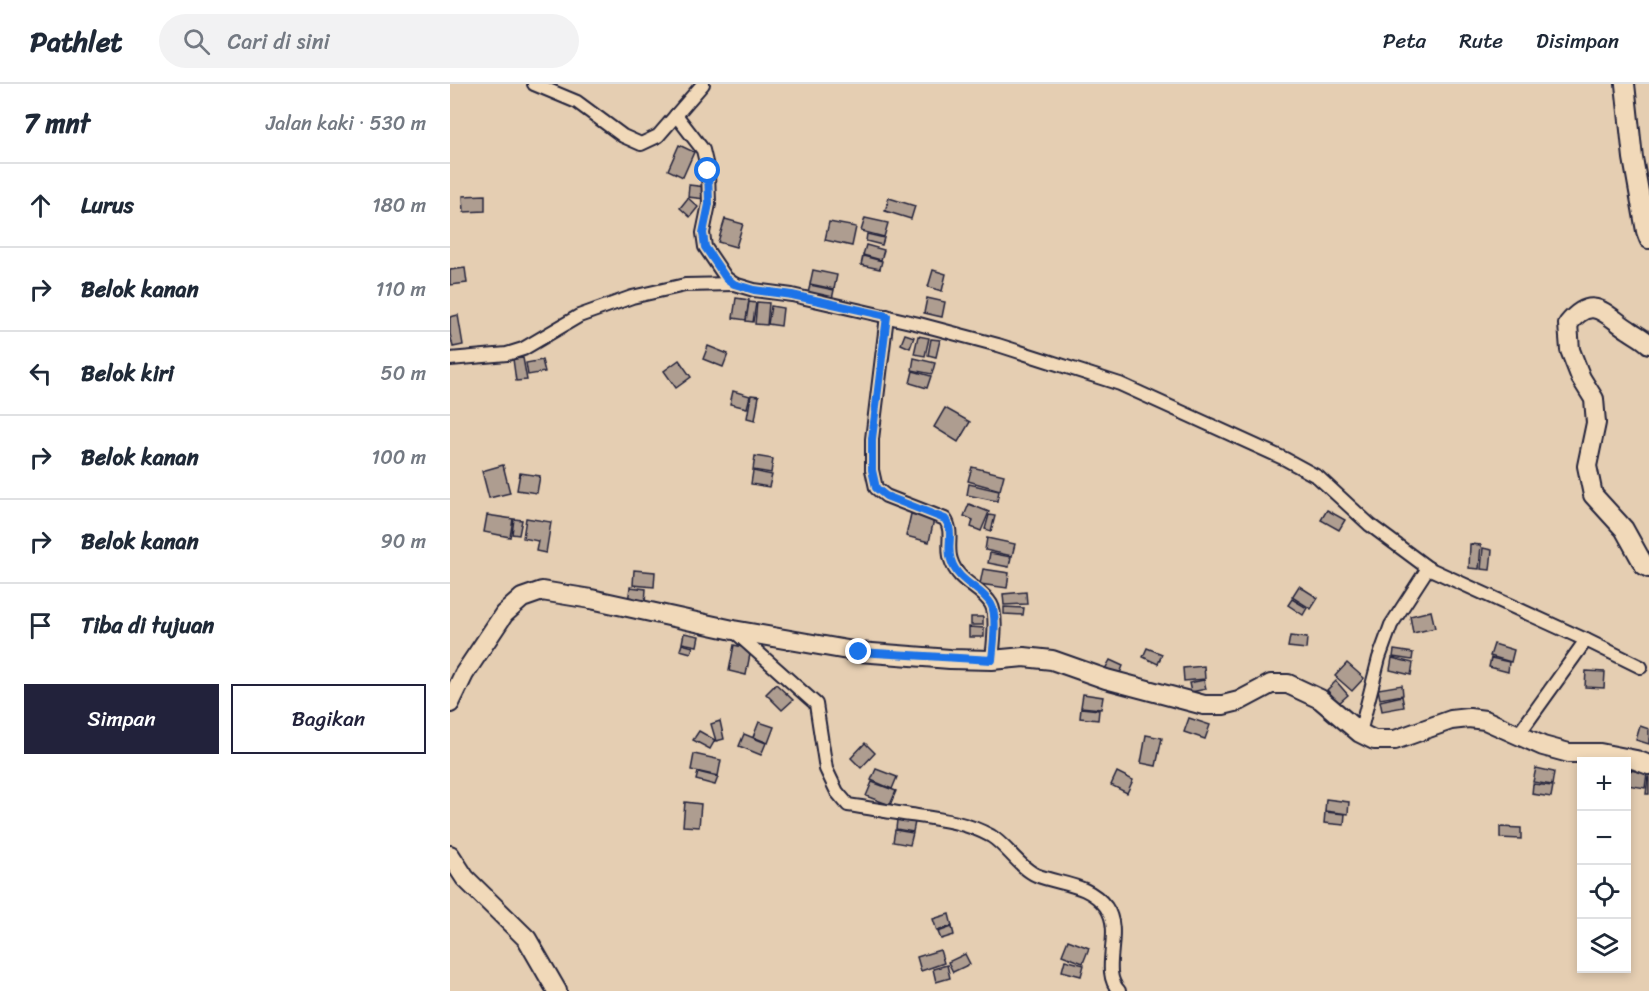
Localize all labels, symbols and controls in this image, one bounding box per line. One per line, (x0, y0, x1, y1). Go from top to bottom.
search box (159, 14, 579, 68)
text: Pathlet (30, 17, 123, 66)
text: Cari di sini (228, 22, 330, 61)
text: Peta (1383, 22, 1426, 60)
text: Rute (1459, 22, 1503, 60)
text: Disimpan (1536, 22, 1619, 60)
icon: search (180, 25, 213, 58)
text: 7 mnt (24, 100, 90, 146)
text: Jalan kaki · 530 m (266, 106, 426, 141)
route start (694, 157, 720, 183)
text: Lurus (81, 186, 134, 225)
text: 180 m (372, 188, 426, 223)
icon: ahead (24, 189, 57, 222)
text: Belok kanan (81, 270, 199, 309)
text: 110 m (376, 272, 426, 307)
icon: right (24, 273, 57, 306)
text: Belok kiri (81, 354, 174, 393)
text: 50 m (381, 356, 426, 391)
icon: left (24, 357, 57, 390)
text: Belok kanan (81, 438, 199, 477)
text: 100 m (372, 440, 426, 475)
icon: right (24, 441, 57, 474)
text: Belok kanan (81, 522, 199, 561)
text: 90 m (381, 524, 426, 559)
icon: right (24, 525, 57, 558)
text: Tiba di tujuan (81, 606, 214, 645)
icon: arrive (24, 609, 57, 642)
route end (845, 638, 871, 664)
button: Simpan (24, 684, 219, 754)
button: Bagikan (231, 684, 426, 754)
map controls (1577, 757, 1631, 973)
button: + (1577, 757, 1631, 811)
button: − (1577, 811, 1631, 865)
button: locate (1577, 865, 1631, 919)
button: layers (1577, 919, 1631, 973)

